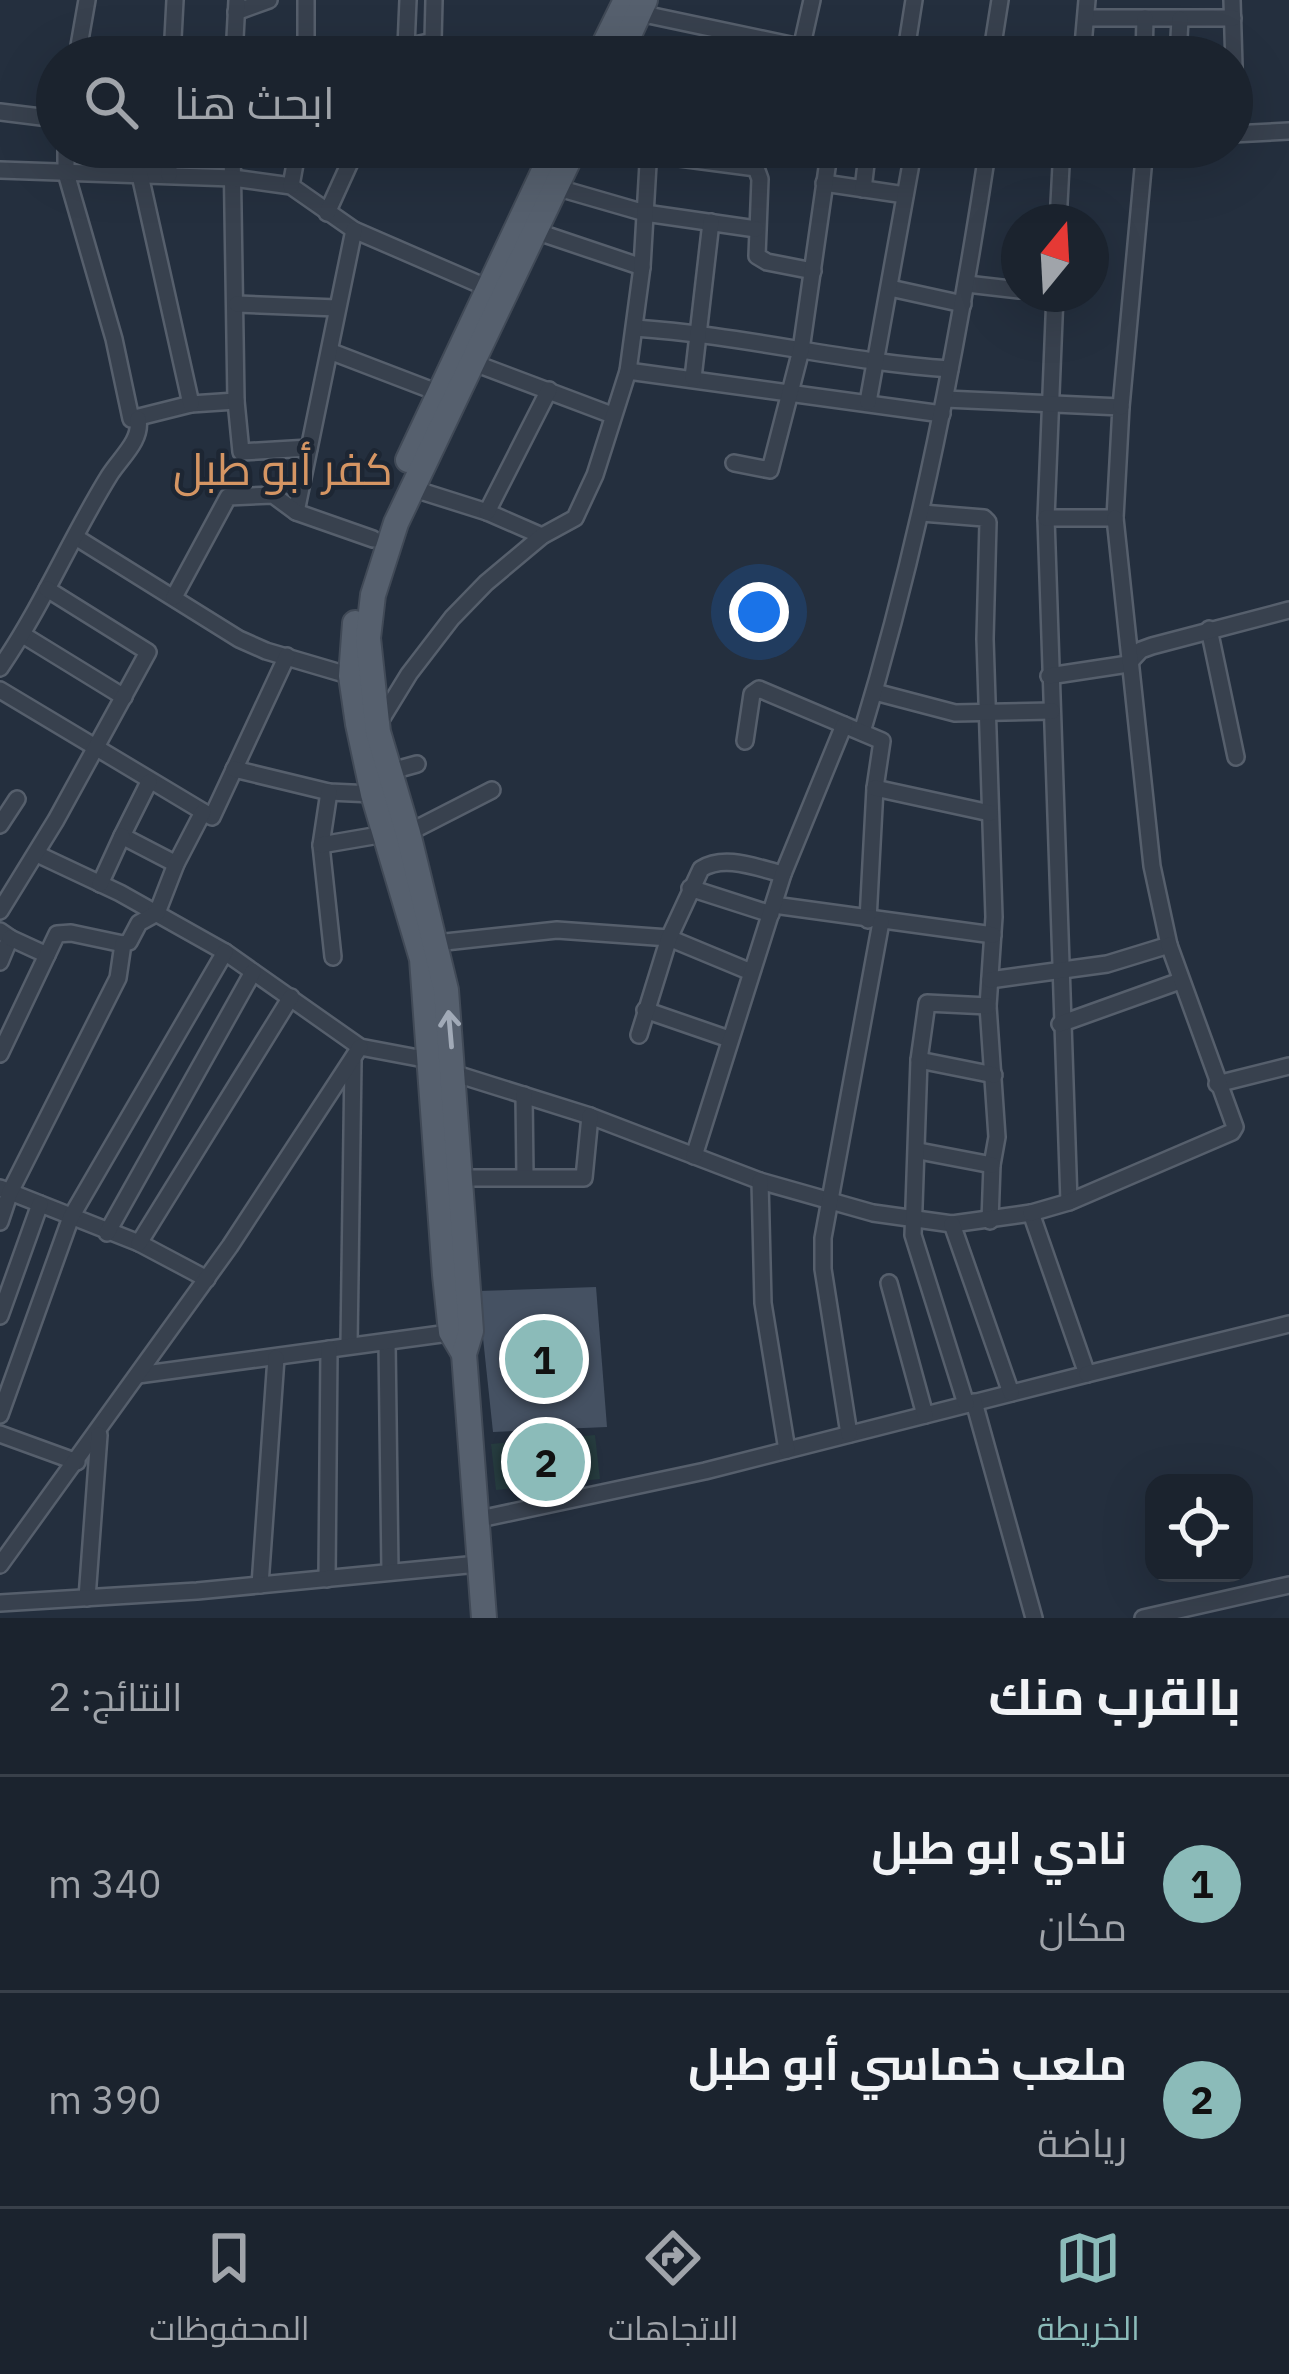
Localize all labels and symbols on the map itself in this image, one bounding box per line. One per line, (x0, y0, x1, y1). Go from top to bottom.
north arrow (1001, 204, 1109, 312)
district label: كفر أبو طبل (173, 439, 393, 497)
your location (729, 582, 789, 642)
one-way arrow (438, 1010, 461, 1049)
pin: 1 (505, 1314, 583, 1404)
pin: 2 (507, 1417, 585, 1507)

